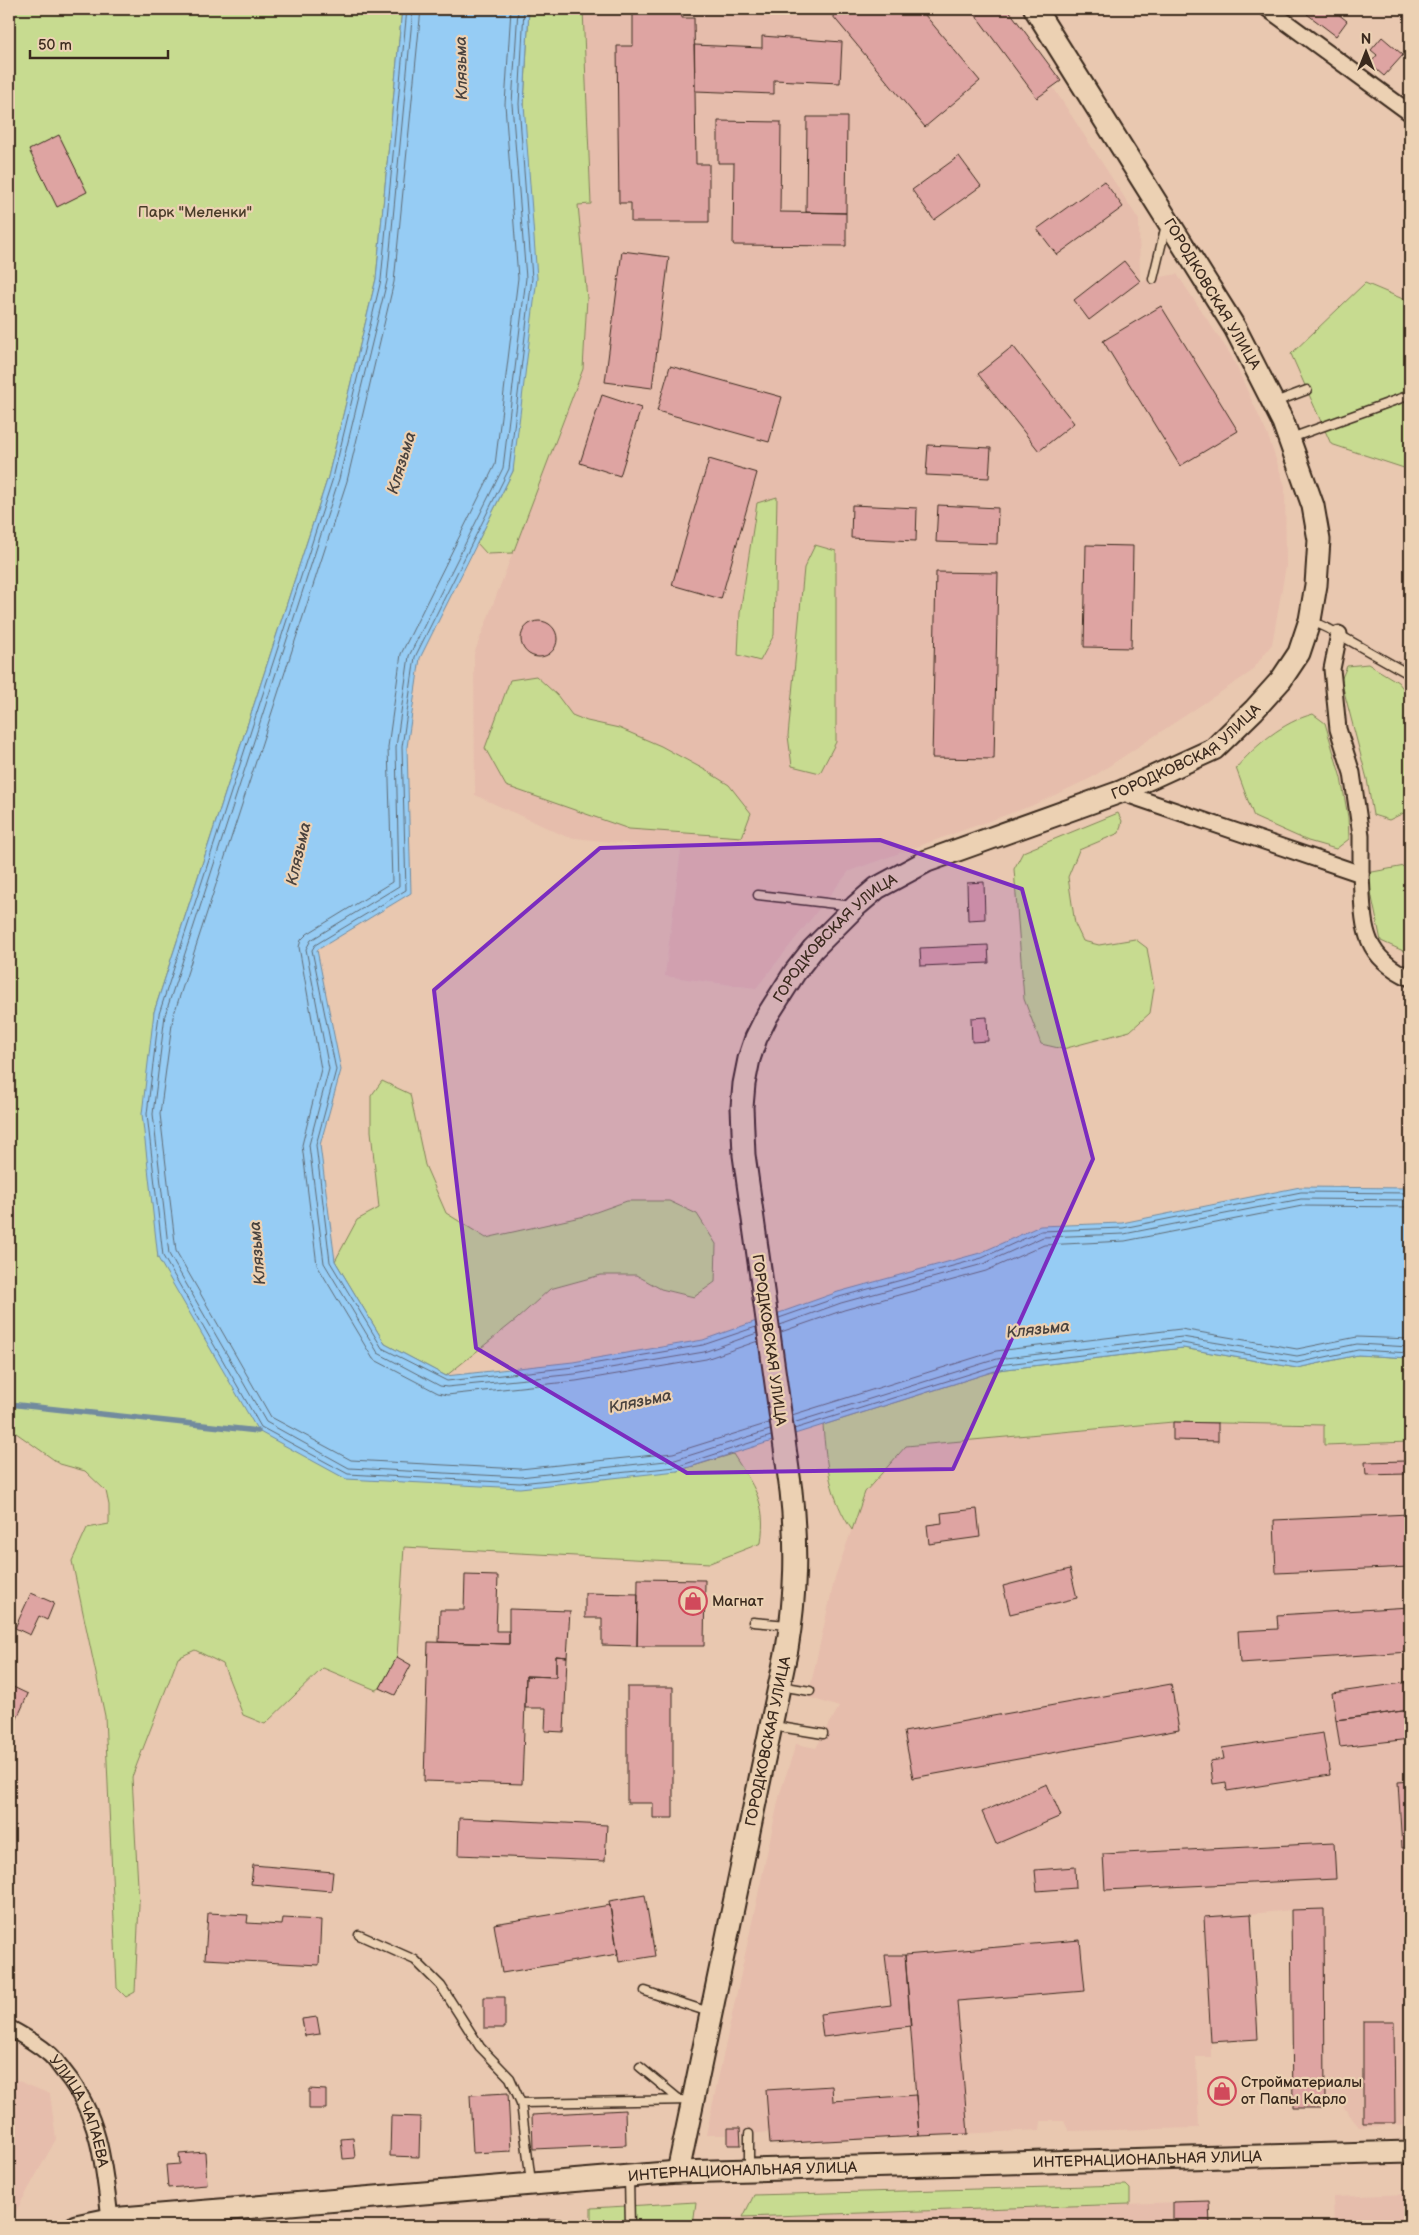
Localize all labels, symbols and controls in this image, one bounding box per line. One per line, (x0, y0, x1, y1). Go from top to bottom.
scale bar (30, 28, 168, 60)
north arrow (1342, 28, 1392, 78)
text: N (1361, 31, 1371, 48)
text: 50 m (38, 36, 72, 55)
water label: Клязьма (452, 36, 472, 100)
park label: Парк "Меленки" (138, 203, 252, 222)
street label: ГОРОДКОВСКАЯ УЛИЦА (1159, 215, 1265, 374)
water label: Клязьма (384, 430, 420, 496)
street label: ГОРОДКОВСКАЯ УЛИЦА (1109, 699, 1265, 804)
water label: Клязьма (283, 821, 315, 887)
street label: ГОРОДКОВСКАЯ УЛИЦА (769, 869, 901, 1006)
water label: Клязьма (246, 1220, 270, 1286)
street label: ГОРОДКОВСКАЯ УЛИЦА (748, 1253, 791, 1428)
water label: Клязьма (1005, 1317, 1071, 1343)
water label: Клязьма (607, 1386, 673, 1418)
shop icon: Магнат (678, 1586, 708, 1616)
place label: Магнат (712, 1592, 764, 1611)
street label: ГОРОДКОВСКАЯ УЛИЦА (741, 1654, 795, 1828)
street label: УЛИЦА ЧАПАЕВА (45, 2051, 113, 2170)
place label: Стройматериалы от Папы Карло (1241, 2073, 1362, 2109)
shop icon: Стройматериалы от Папы Карло (1207, 2076, 1237, 2106)
street label: ИНТЕРНАЦИОНАЛЬНАЯ УЛИЦА (1032, 2147, 1263, 2172)
street label: ИНТЕРНАЦИОНАЛЬНАЯ УЛИЦА (627, 2158, 858, 2186)

